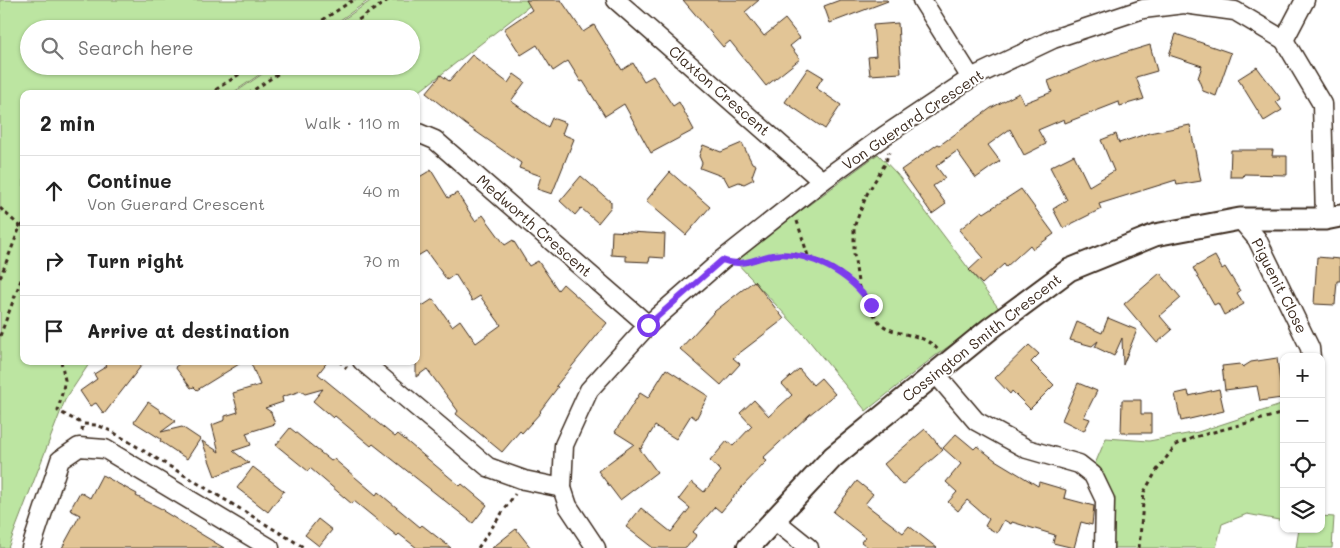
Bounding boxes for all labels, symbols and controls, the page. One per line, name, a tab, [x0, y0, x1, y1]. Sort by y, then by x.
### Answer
search box	[20, 20, 420, 75]
icon: search	[38, 34, 66, 62]
text: Search here	[78, 35, 194, 60]
street label: Claxton Crescent	[665, 41, 774, 140]
street label: Von Guerard Crescent	[838, 64, 987, 174]
text: 2 min	[40, 109, 95, 136]
text: Walk · 110 m	[304, 112, 400, 133]
text: Continue	[87, 168, 172, 193]
street label: Medworth Crescent	[473, 170, 597, 281]
icon: ahead	[40, 177, 68, 205]
text: 40 m	[363, 180, 400, 201]
text: Von Guerard Crescent	[87, 193, 265, 214]
street label: Piguenit Close	[1247, 235, 1312, 337]
icon: right	[40, 247, 68, 275]
text: Turn right	[87, 248, 184, 273]
text: 70 m	[363, 250, 400, 271]
street label: Cossington Smith Crescent	[898, 269, 1065, 406]
route end	[860, 294, 883, 317]
route start	[637, 314, 660, 337]
icon: arrive	[40, 317, 68, 345]
text: Arrive at destination	[87, 318, 290, 343]
map controls	[1280, 353, 1325, 533]
button: +	[1280, 353, 1325, 398]
button: −	[1280, 398, 1325, 443]
button: locate	[1280, 443, 1325, 488]
button: layers	[1280, 488, 1325, 533]

